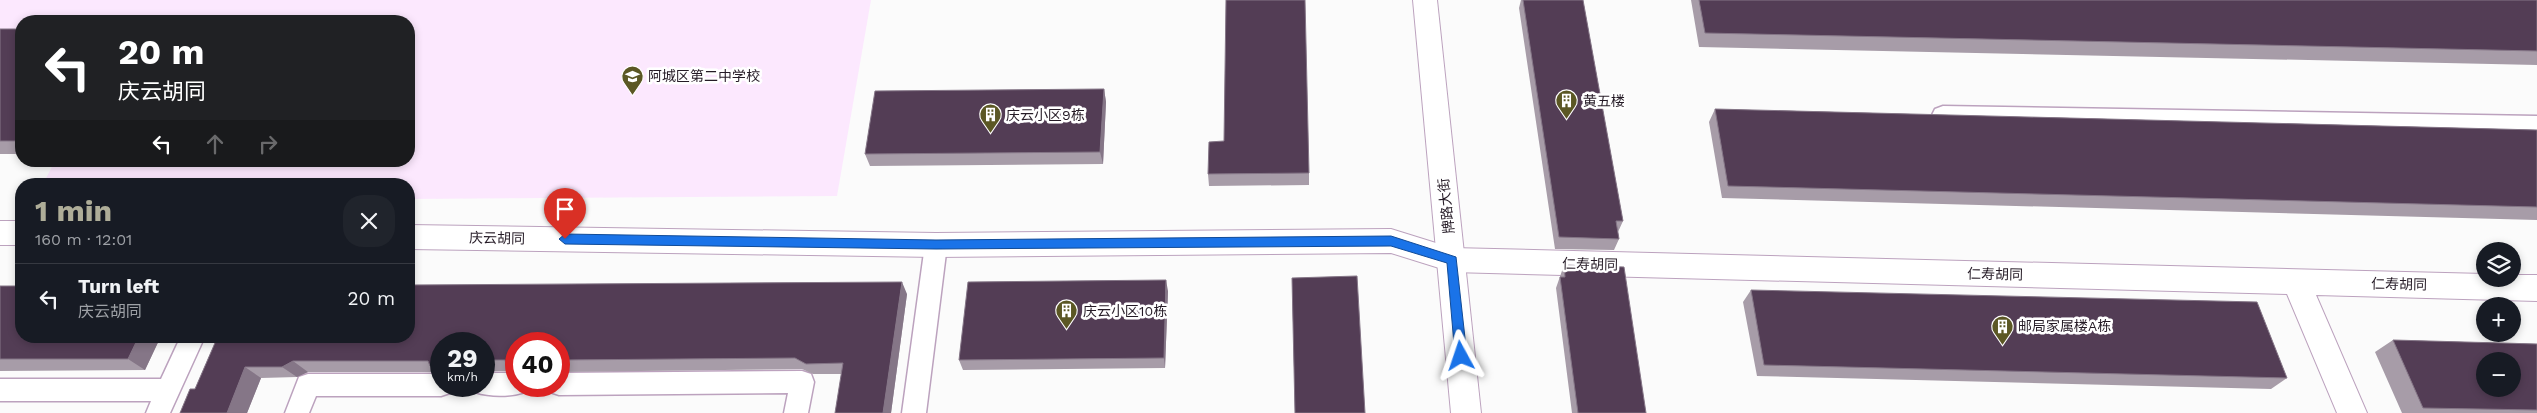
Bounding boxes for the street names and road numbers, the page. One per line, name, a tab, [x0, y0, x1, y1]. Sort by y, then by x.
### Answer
street label: 牌路大街	[1435, 177, 1457, 235]
street label: 庆云胡同	[469, 230, 525, 246]
street label: 仁寿胡同	[1562, 256, 1618, 272]
street label: 仁寿胡同	[1967, 266, 2023, 282]
street label: 仁寿胡同	[2371, 276, 2427, 292]

